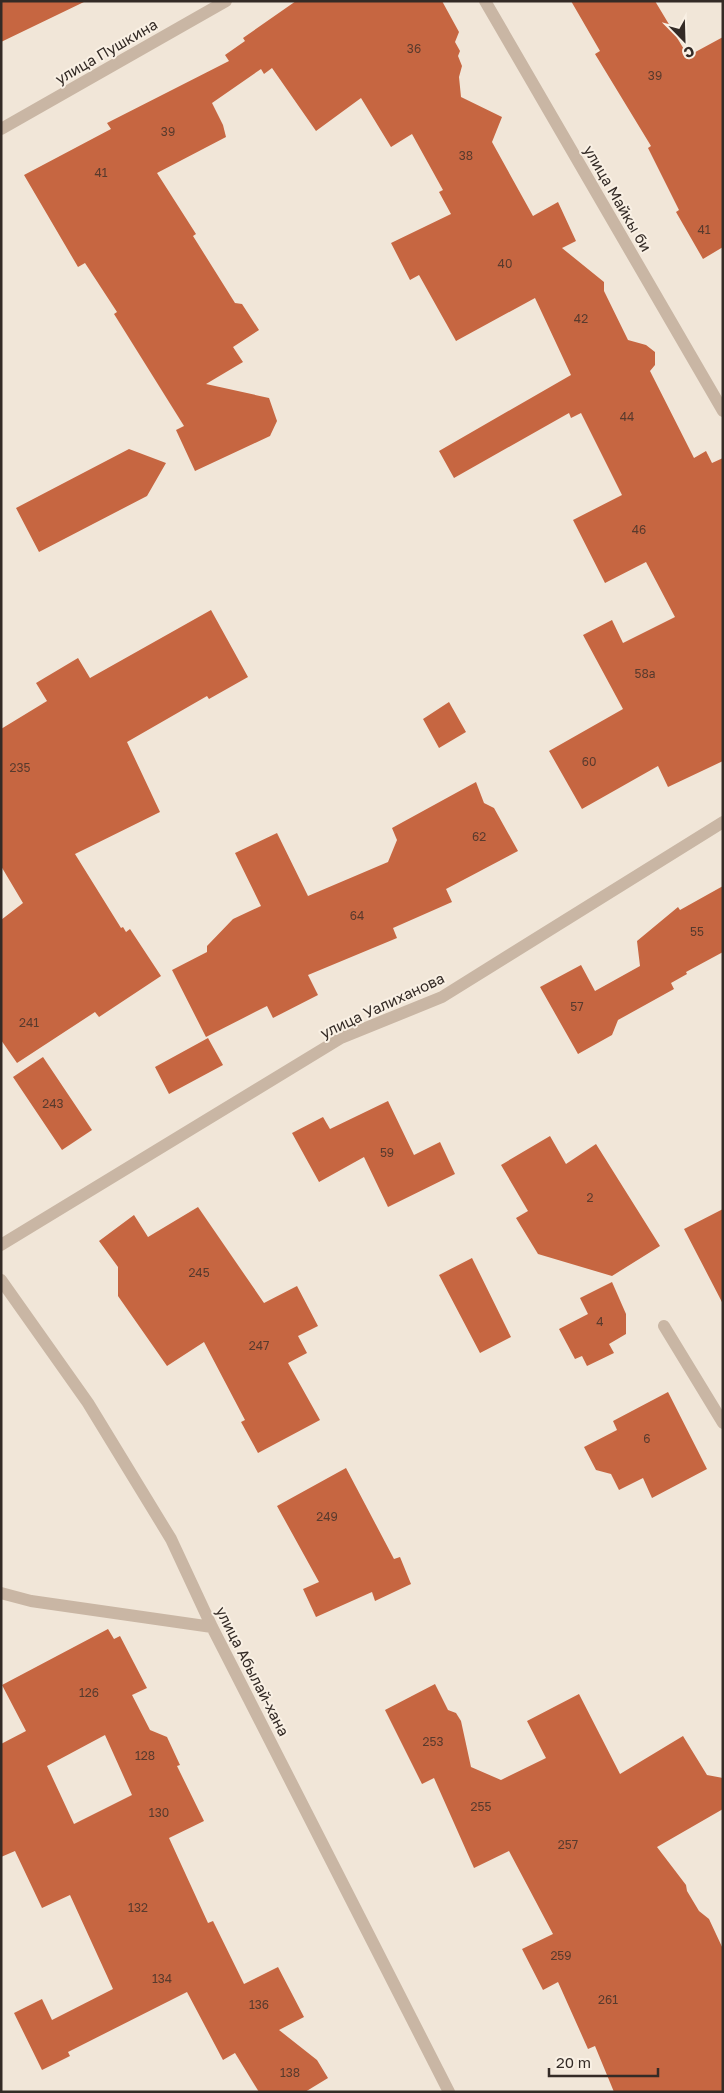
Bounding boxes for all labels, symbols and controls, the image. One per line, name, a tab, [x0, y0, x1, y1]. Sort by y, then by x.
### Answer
street label: улица Пушкина	[52, 14, 160, 88]
north arrow	[659, 15, 709, 65]
house number: 36	[407, 41, 421, 56]
text: С	[681, 43, 697, 62]
house number: 39	[648, 68, 662, 83]
house number: 39	[161, 124, 175, 139]
street label: улица Майкы би	[580, 142, 656, 254]
house number: 38	[459, 148, 473, 163]
house number: 41	[94, 165, 108, 180]
house number: 41	[697, 222, 711, 237]
house number: 40	[498, 256, 512, 271]
house number: 42	[574, 311, 588, 326]
house number: 44	[620, 409, 634, 424]
house number: 46	[632, 522, 646, 537]
house number: 58а	[634, 666, 656, 681]
house number: 60	[582, 754, 596, 769]
house number: 235	[10, 760, 31, 775]
house number: 62	[472, 829, 486, 844]
house number: 64	[350, 908, 364, 923]
house number: 55	[690, 924, 704, 939]
street label: улица Уалиханова	[317, 968, 447, 1042]
house number: 57	[570, 999, 584, 1014]
house number: 241	[19, 1015, 39, 1030]
house number: 243	[42, 1096, 64, 1111]
house number: 59	[380, 1145, 394, 1160]
house number: 2	[587, 1190, 594, 1205]
house number: 245	[188, 1265, 210, 1280]
house number: 4	[596, 1314, 604, 1329]
house number: 247	[249, 1338, 269, 1353]
house number: 6	[643, 1431, 651, 1446]
house number: 249	[316, 1509, 338, 1524]
street label: улица Абылай-хана	[212, 1603, 294, 1739]
house number: 126	[79, 1685, 99, 1700]
house number: 253	[423, 1734, 443, 1749]
house number: 128	[135, 1748, 155, 1763]
house number: 255	[471, 1799, 491, 1814]
house number: 130	[149, 1805, 169, 1820]
house number: 257	[558, 1837, 578, 1852]
house number: 132	[128, 1900, 148, 1915]
house number: 259	[550, 1948, 572, 1963]
house number: 134	[152, 1971, 172, 1986]
house number: 261	[598, 1992, 618, 2007]
house number: 136	[249, 1997, 269, 2012]
scale bar	[549, 2046, 658, 2078]
text: 20 m	[556, 2053, 591, 2071]
house number: 138	[280, 2065, 300, 2080]

